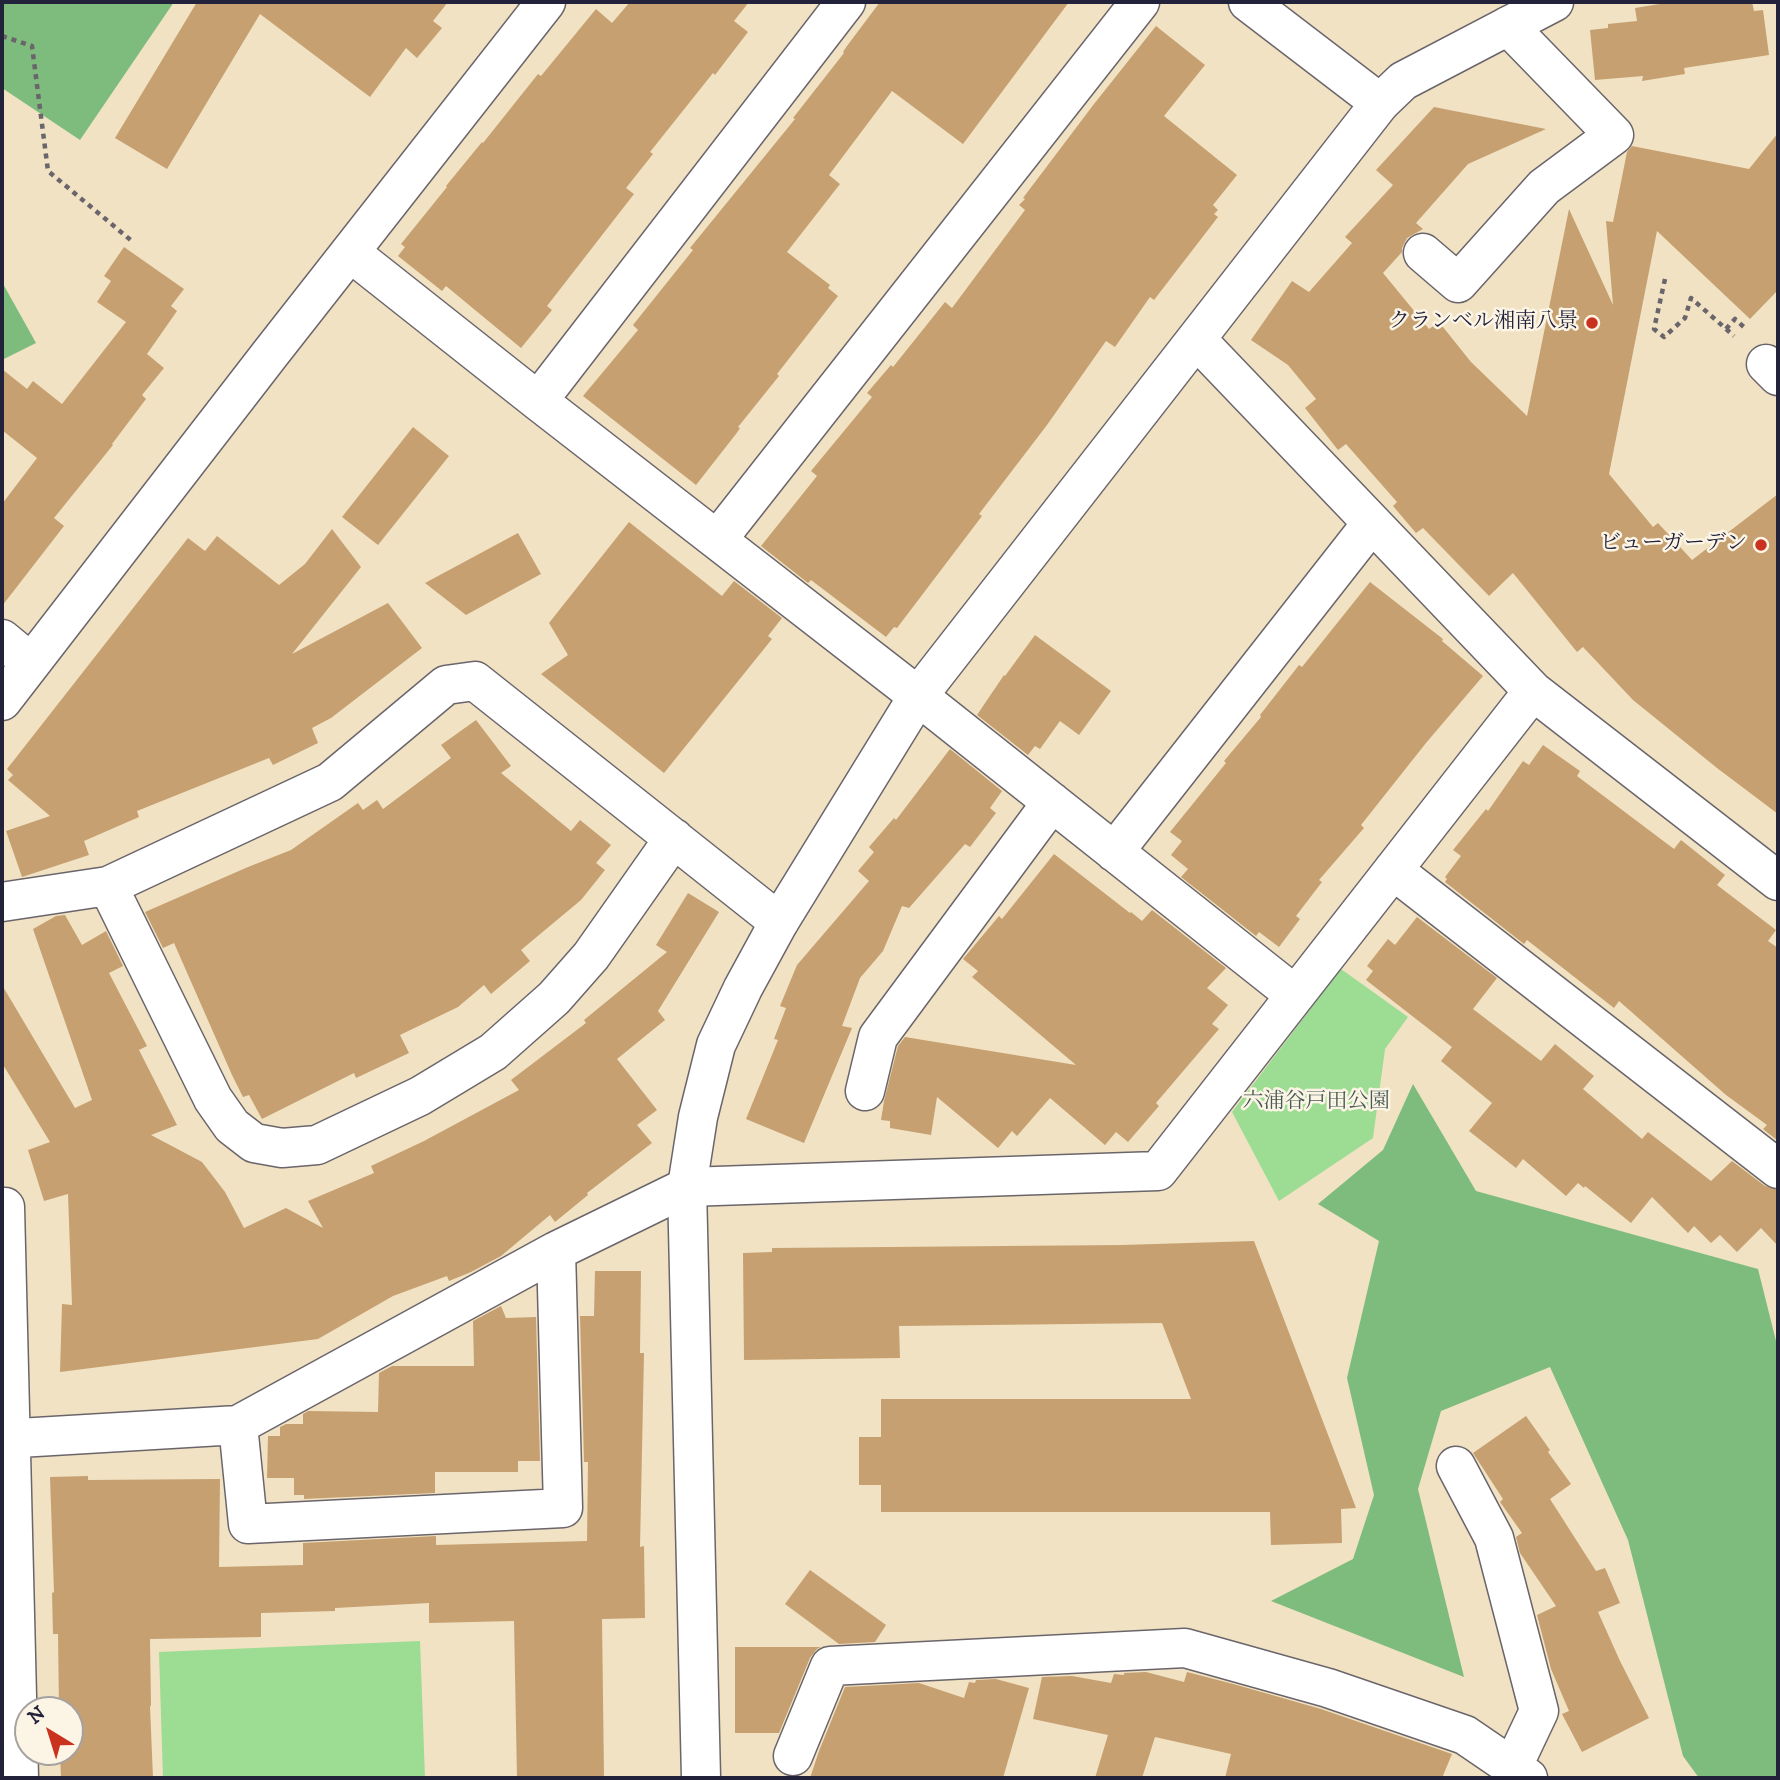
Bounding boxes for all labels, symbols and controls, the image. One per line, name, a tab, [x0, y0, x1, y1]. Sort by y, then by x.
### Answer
place label: クランベル湘南八景	[1389, 310, 1578, 336]
marker: クランベル湘南八景	[1584, 315, 1600, 331]
place label: ビューガーデン	[1600, 532, 1747, 558]
marker: ビューガーデン	[1753, 537, 1769, 553]
park label: 六浦谷戸田公園	[1243, 1090, 1389, 1116]
north arrow	[14, 1696, 84, 1766]
text: N	[24, 1702, 50, 1730]

